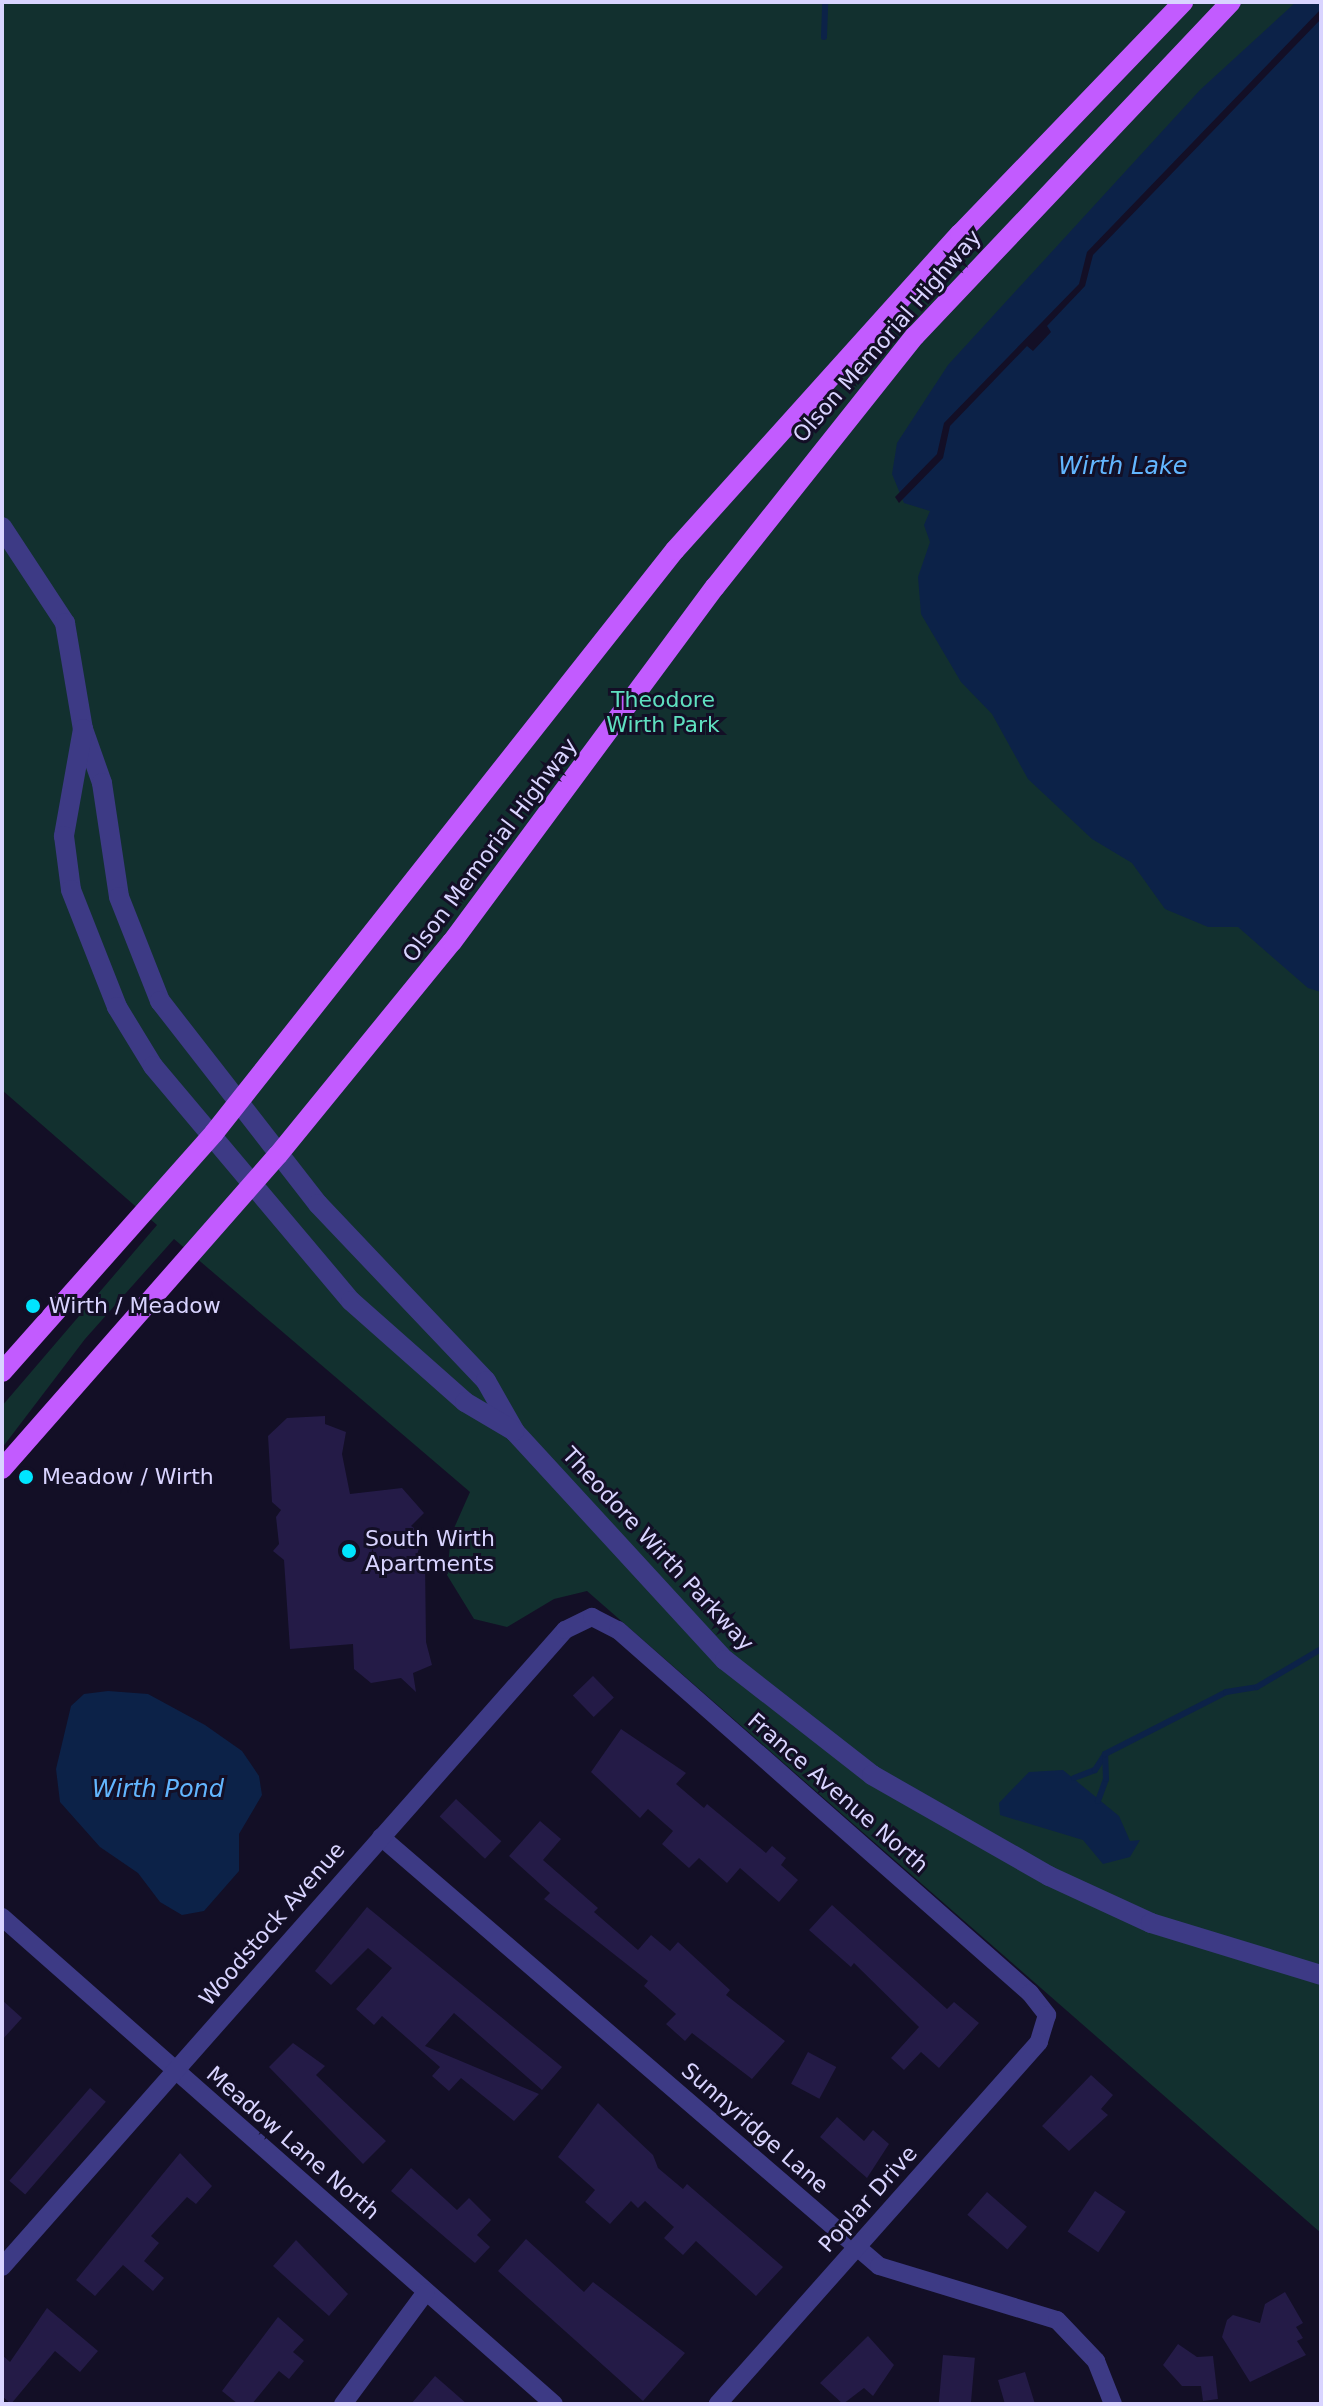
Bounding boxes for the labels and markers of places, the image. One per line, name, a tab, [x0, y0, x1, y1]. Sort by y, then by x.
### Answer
place label: Wirth / Meadow	[49, 1293, 221, 1319]
marker: Wirth / Meadow	[24, 1297, 42, 1315]
place label: Meadow / Wirth	[42, 1464, 214, 1490]
marker: Meadow / Wirth	[17, 1468, 35, 1486]
place label: South Wirth Apartments	[365, 1525, 495, 1576]
marker: South Wirth Apartments	[340, 1542, 358, 1560]

